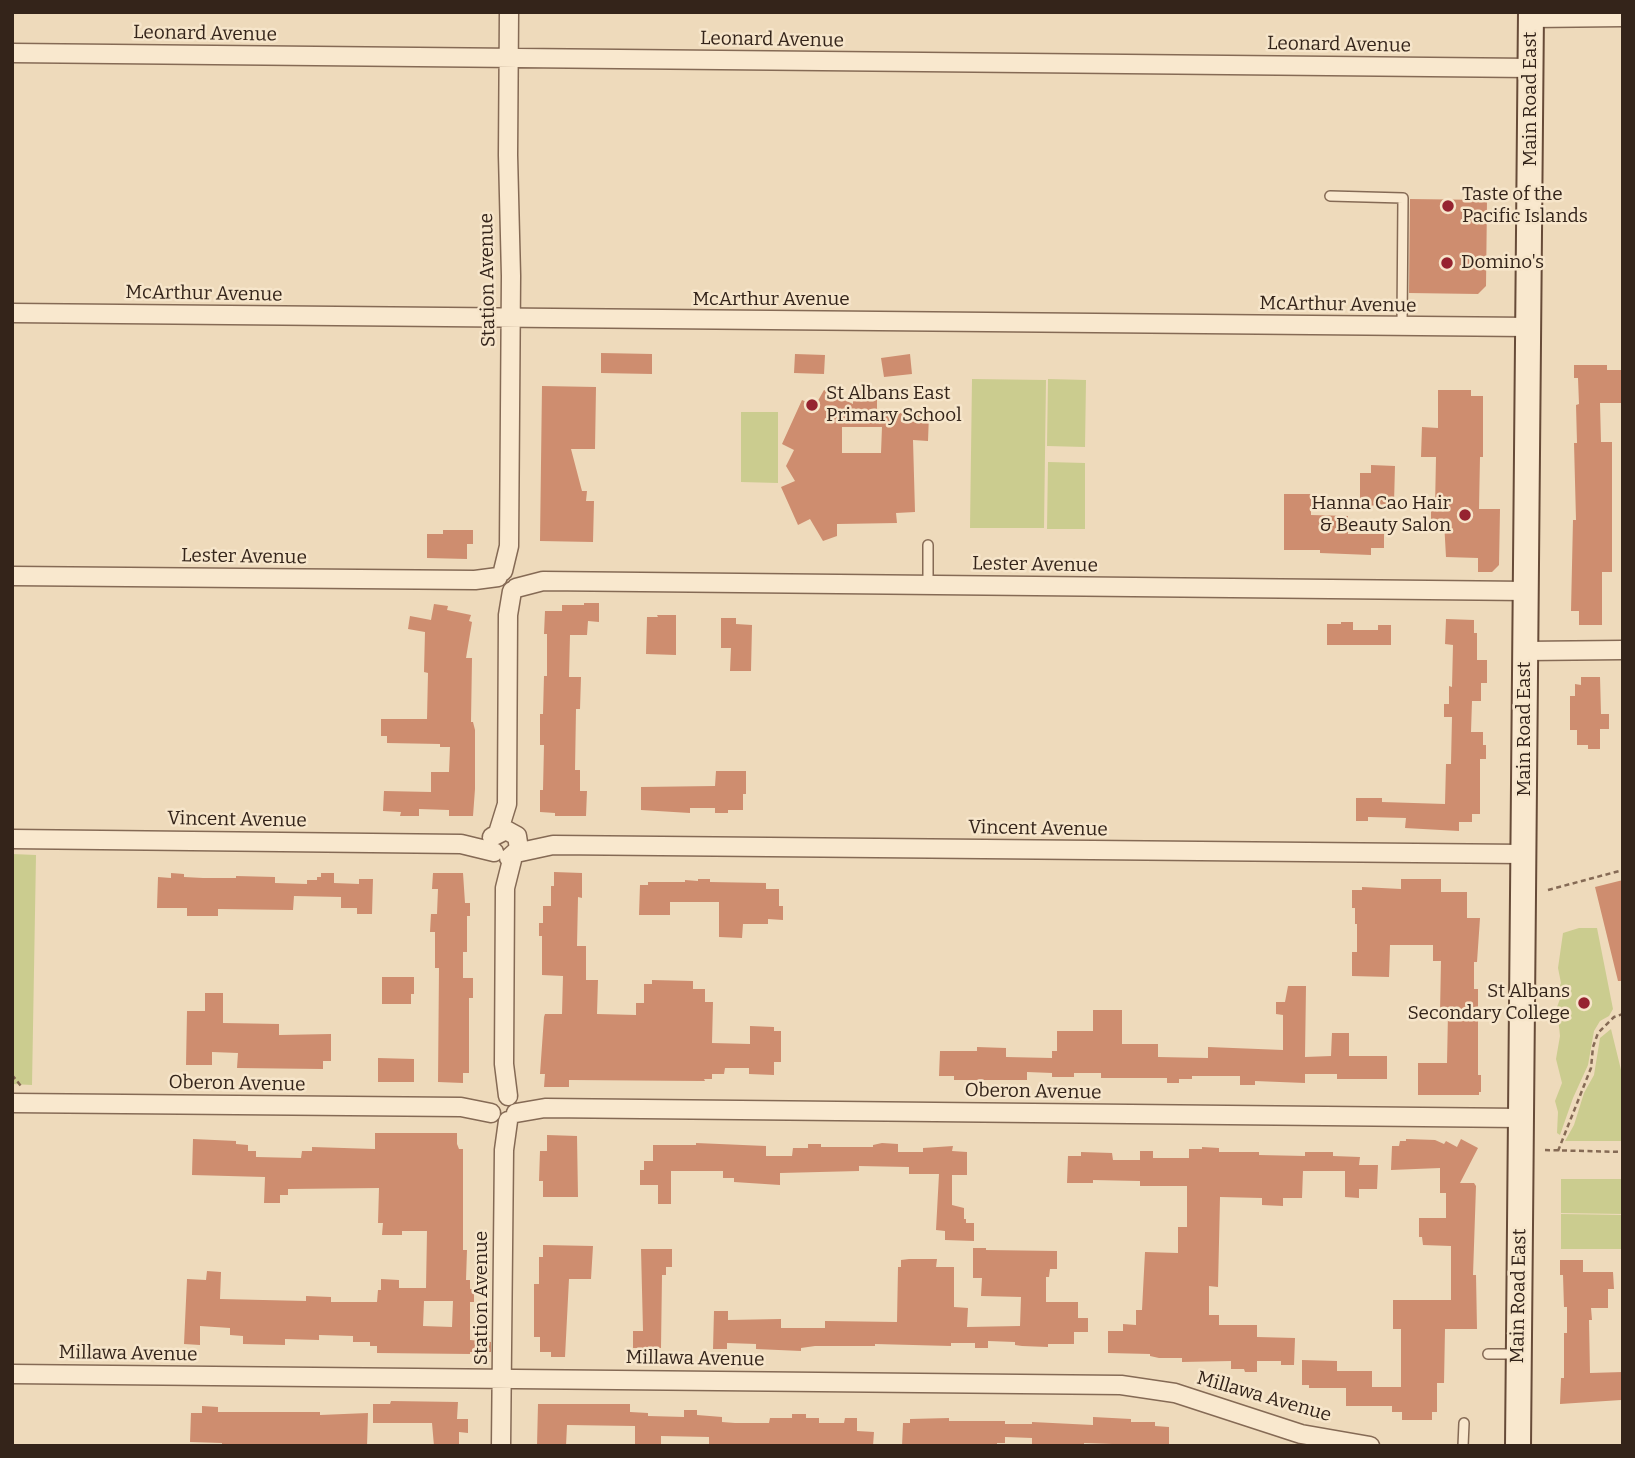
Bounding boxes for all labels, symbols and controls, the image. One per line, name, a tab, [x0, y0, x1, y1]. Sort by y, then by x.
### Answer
street label: Leonard Avenue	[133, 21, 277, 47]
street label: Leonard Avenue	[700, 27, 844, 53]
street label: Leonard Avenue	[1267, 32, 1411, 58]
street label: Main Road East	[1520, 32, 1542, 166]
place label: Taste of the Pacific Islands	[1462, 184, 1588, 228]
marker: Taste of the Pacific Islands	[1440, 198, 1456, 214]
street label: Station Avenue	[475, 213, 501, 347]
place label: Domino's	[1461, 252, 1544, 274]
marker: Domino's	[1439, 255, 1455, 271]
street label: McArthur Avenue	[125, 281, 283, 307]
street label: McArthur Avenue	[692, 289, 850, 311]
street label: McArthur Avenue	[1259, 292, 1417, 318]
place label: St Albans East Primary School	[826, 383, 962, 427]
marker: St Albans East Primary School	[804, 397, 820, 413]
place label: Hanna Cao Hair & Beauty Salon	[1311, 493, 1451, 537]
marker: Hanna Cao Hair & Beauty Salon	[1457, 507, 1473, 523]
street label: Lester Avenue	[181, 545, 307, 569]
street label: Lester Avenue	[972, 553, 1098, 577]
street label: Main Road East	[1514, 662, 1536, 796]
street label: Vincent Avenue	[167, 807, 307, 833]
street label: Vincent Avenue	[968, 816, 1108, 842]
place label: St Albans Secondary College	[1407, 981, 1570, 1025]
marker: St Albans Secondary College	[1576, 995, 1592, 1011]
street label: Oberon Avenue	[168, 1071, 306, 1097]
street label: Oberon Avenue	[964, 1079, 1102, 1105]
street label: Main Road East	[1506, 1228, 1532, 1364]
street label: Station Avenue	[471, 1231, 493, 1365]
street label: Millawa Avenue	[58, 1341, 198, 1367]
street label: Millawa Avenue	[625, 1346, 765, 1372]
street label: Millawa Avenue	[1194, 1367, 1334, 1427]

